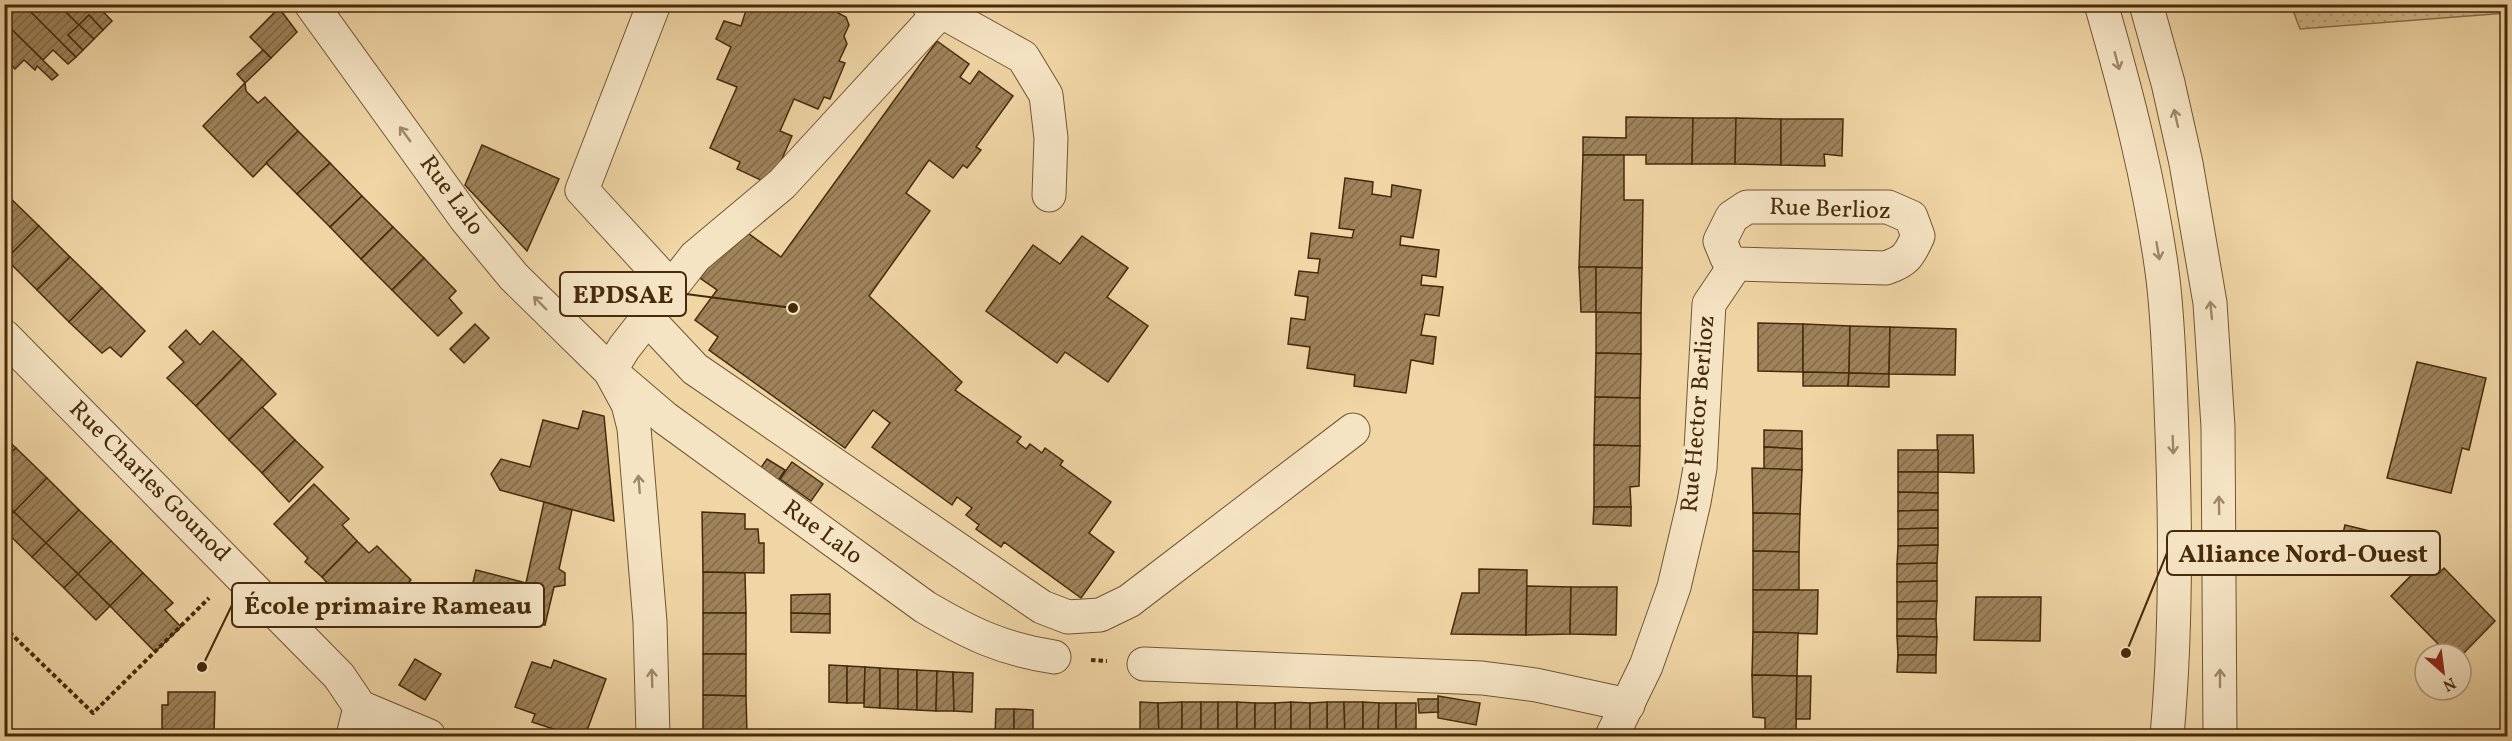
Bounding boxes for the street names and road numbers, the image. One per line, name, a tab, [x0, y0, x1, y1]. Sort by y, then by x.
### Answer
street label: Rue Lalo	[410, 149, 492, 243]
street label: Rue Berlioz	[1769, 191, 1891, 229]
street label: Rue Hector Berlioz	[1673, 314, 1725, 514]
street label: Rue Charles Gounod	[61, 394, 237, 570]
street label: Rue Lalo	[775, 492, 869, 574]

